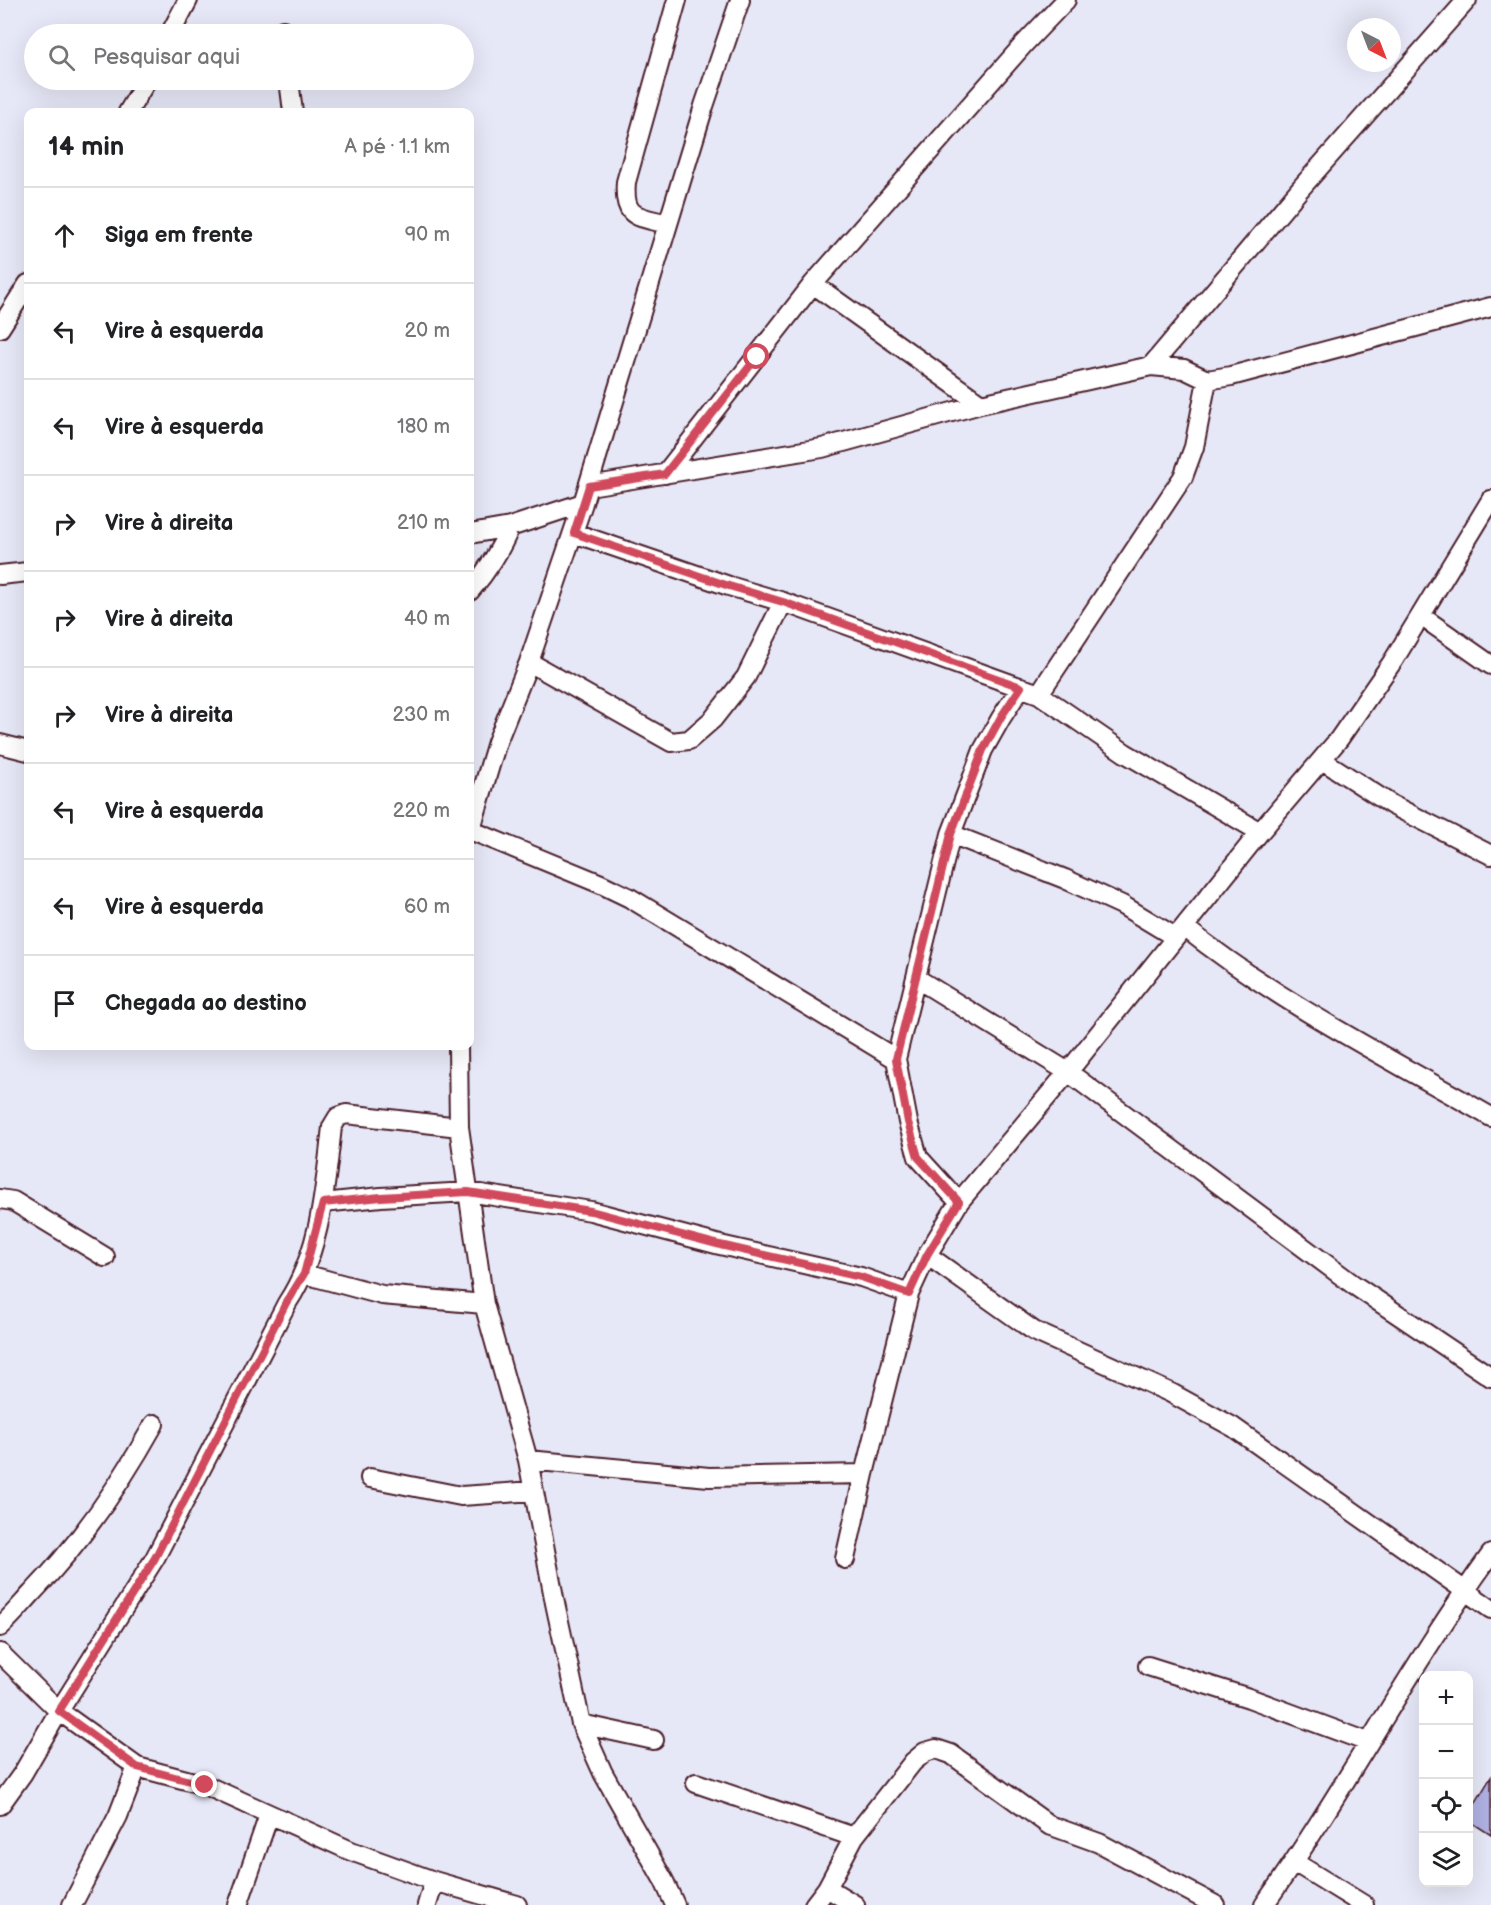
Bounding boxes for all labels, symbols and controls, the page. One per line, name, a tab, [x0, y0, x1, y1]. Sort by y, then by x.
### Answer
north arrow	[1347, 18, 1401, 72]
search box	[24, 24, 474, 90]
icon: search	[45, 41, 78, 74]
text: Pesquisar aqui	[93, 44, 240, 71]
text: 14 min	[48, 132, 124, 163]
text: A pé · 1.1 km	[345, 135, 450, 159]
icon: ahead	[48, 219, 81, 252]
text: Siga em frente	[105, 222, 253, 249]
text: 90 m	[405, 223, 450, 247]
icon: left	[48, 315, 81, 348]
text: Vire à esquerda	[105, 318, 264, 345]
text: 20 m	[405, 319, 450, 343]
route start	[743, 343, 769, 369]
icon: left	[48, 411, 81, 444]
text: Vire à esquerda	[105, 414, 264, 441]
text: 180 m	[397, 415, 450, 439]
icon: right	[48, 507, 81, 540]
text: Vire à direita	[105, 510, 233, 537]
text: 210 m	[397, 511, 450, 535]
icon: right	[48, 603, 81, 636]
text: Vire à direita	[105, 606, 233, 633]
text: 40 m	[404, 607, 450, 631]
icon: right	[48, 699, 81, 732]
text: Vire à direita	[105, 702, 233, 729]
text: 230 m	[393, 703, 450, 727]
icon: left	[48, 795, 81, 828]
text: Vire à esquerda	[105, 798, 264, 825]
text: 220 m	[393, 799, 450, 823]
icon: left	[48, 891, 81, 924]
text: Vire à esquerda	[105, 894, 264, 921]
text: 60 m	[404, 895, 450, 919]
icon: arrive	[48, 987, 81, 1020]
text: Chegada ao destino	[105, 990, 307, 1017]
map controls	[1419, 1671, 1473, 1887]
button: +	[1419, 1671, 1473, 1725]
button: −	[1419, 1725, 1473, 1779]
route end	[191, 1771, 217, 1797]
button: locate	[1419, 1779, 1473, 1833]
button: layers	[1419, 1833, 1473, 1887]

